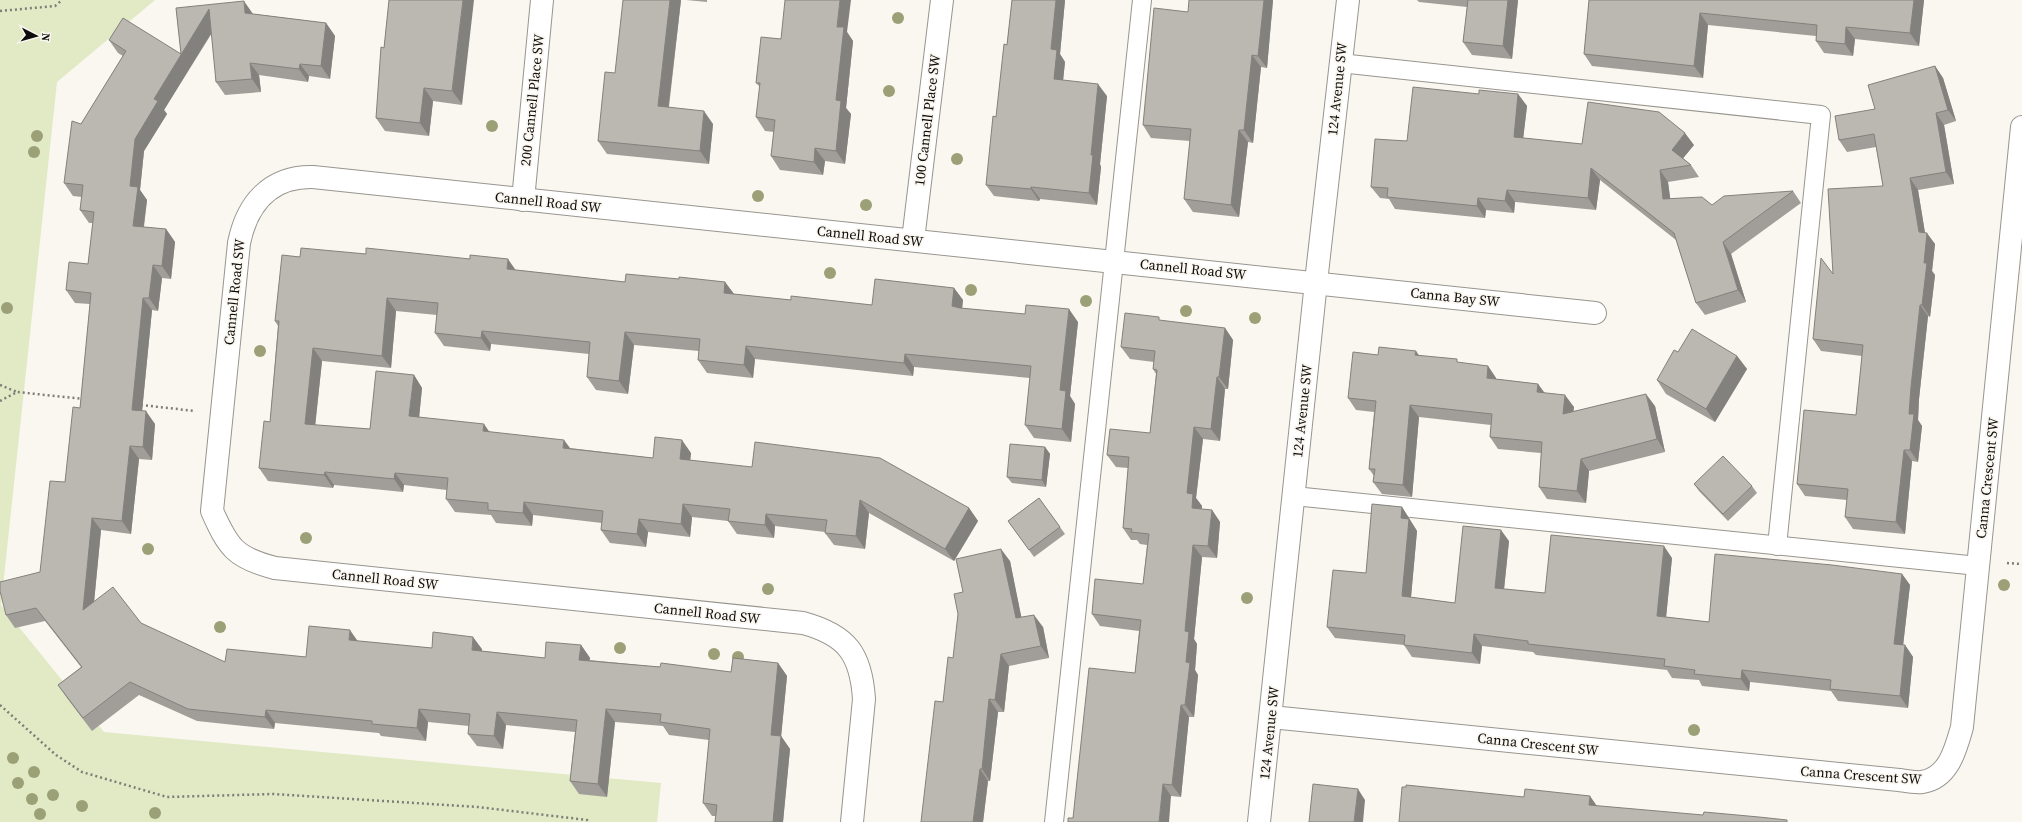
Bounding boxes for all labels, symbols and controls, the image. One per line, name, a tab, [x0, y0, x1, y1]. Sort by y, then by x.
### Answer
north arrow	[16, 16, 56, 56]
text: N	[38, 32, 53, 42]
street label: 200 Cannell Place SW	[515, 33, 549, 167]
street label: 124 Avenue SW	[1322, 41, 1352, 137]
street label: 100 Cannell Place SW	[909, 52, 945, 187]
street label: Cannell Road SW	[494, 186, 603, 218]
street label: Cannell Road SW	[816, 220, 925, 252]
street label: Cannell Road SW	[218, 237, 250, 346]
street label: Cannell Road SW	[1139, 253, 1248, 285]
street label: Canna Bay SW	[1409, 282, 1501, 312]
street label: 124 Avenue SW	[1287, 363, 1317, 459]
street label: Canna Crescent SW	[1971, 416, 2003, 539]
street label: Cannell Road SW	[331, 563, 440, 595]
street label: Cannell Road SW	[653, 597, 762, 629]
street label: 124 Avenue SW	[1254, 685, 1284, 781]
street label: Canna Crescent SW	[1477, 728, 1600, 760]
street label: Canna Crescent SW	[1800, 761, 1923, 789]

